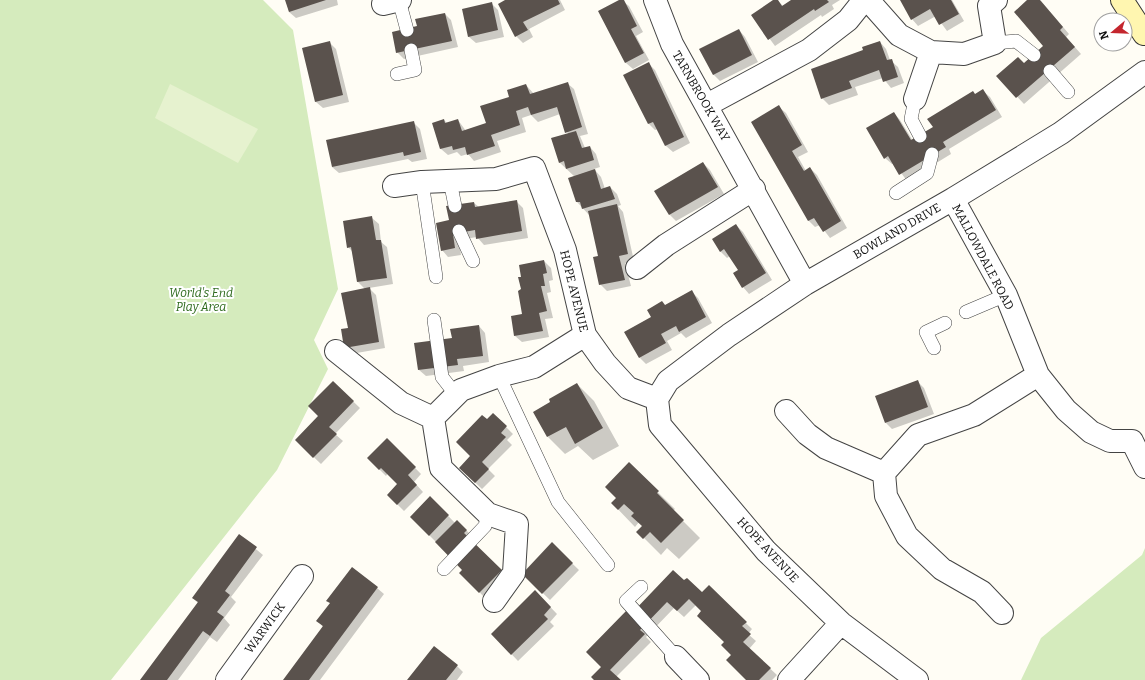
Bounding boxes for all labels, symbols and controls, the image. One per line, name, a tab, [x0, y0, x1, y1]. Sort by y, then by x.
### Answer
north arrow	[1093, 12, 1133, 52]
text: N	[1096, 28, 1112, 41]
street label: TARNBROOK WAY	[669, 48, 733, 144]
street label: BOWLAND DRIVE	[851, 200, 943, 262]
street label: MALLOWDALE ROAD	[949, 202, 1017, 312]
street label: HOPE AVENUE	[557, 249, 591, 333]
park label: World's End Play Area	[169, 286, 233, 314]
street label: HOPE AVENUE	[734, 515, 802, 585]
street label: WARWICK	[242, 600, 288, 656]

